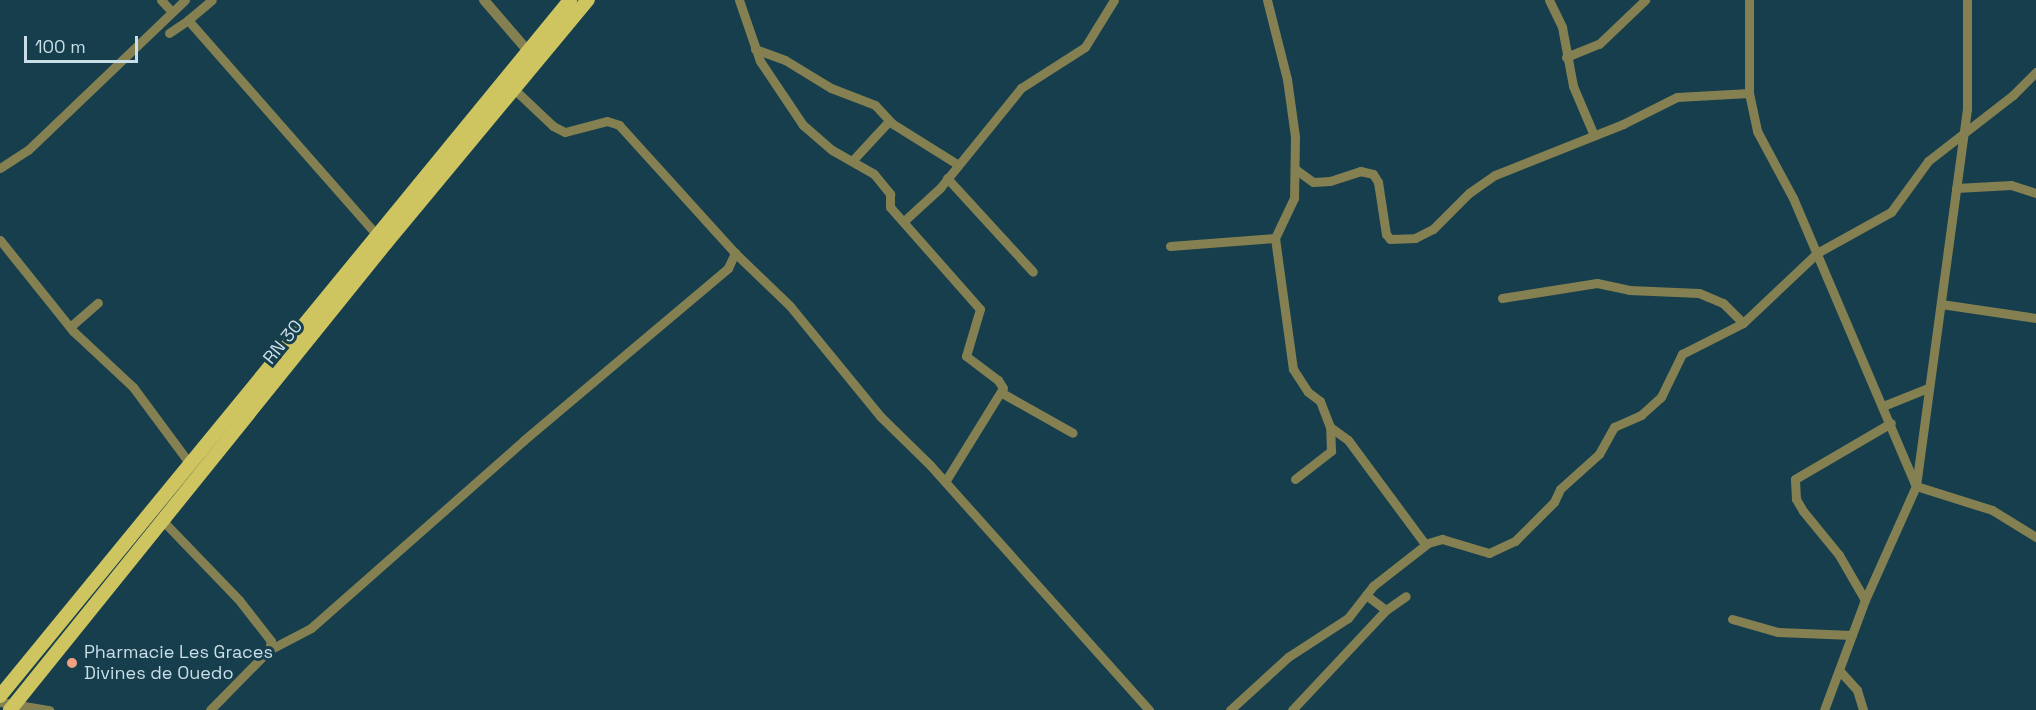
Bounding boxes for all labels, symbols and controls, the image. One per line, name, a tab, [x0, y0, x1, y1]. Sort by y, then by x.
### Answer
scale bar	[27, 24, 141, 62]
text: 100 m	[35, 35, 86, 58]
street label: RN 30	[259, 316, 307, 368]
place label: Pharmacie Les Graces Divines de Ouedo	[84, 642, 273, 684]
marker: Pharmacie Les Graces Divines de Ouedo	[65, 656, 79, 670]

